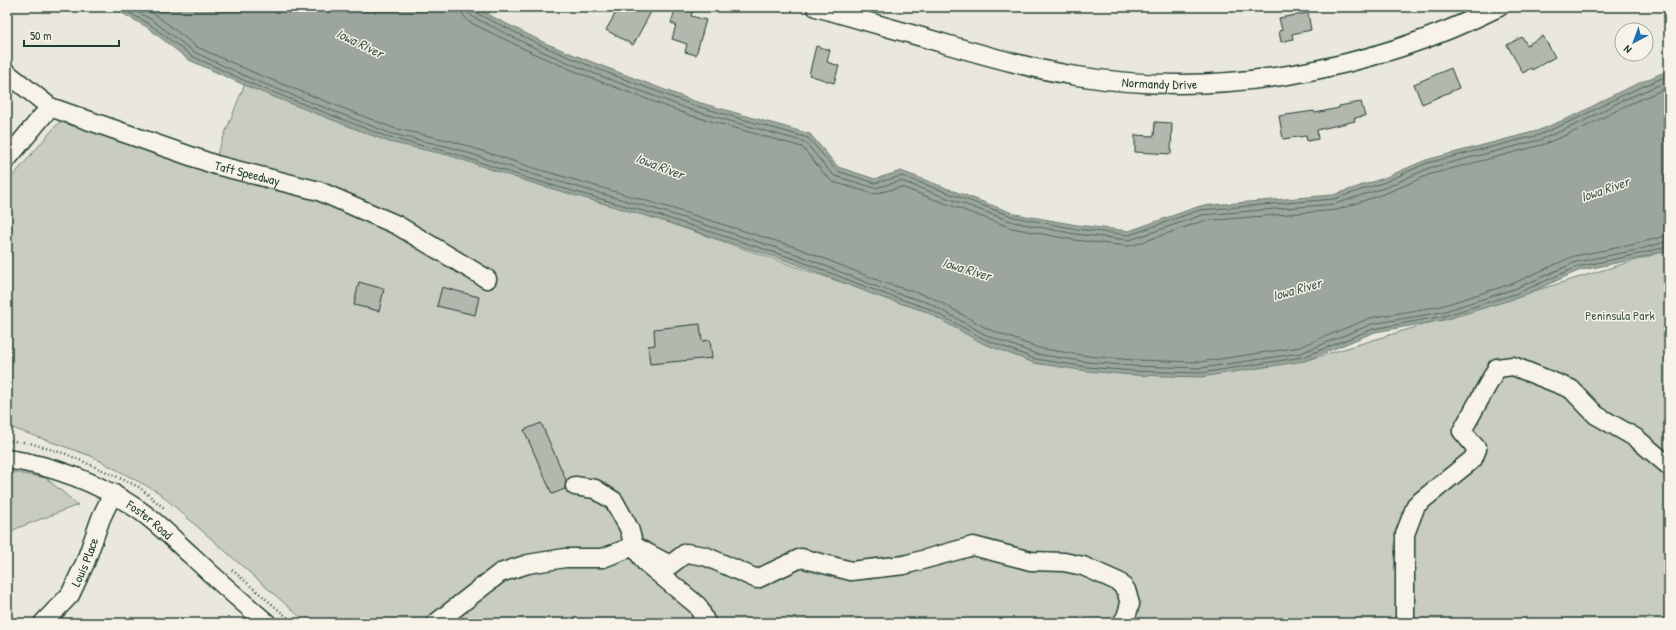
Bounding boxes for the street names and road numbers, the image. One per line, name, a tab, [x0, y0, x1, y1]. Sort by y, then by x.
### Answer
street label: Normandy Drive	[1121, 73, 1197, 93]
street label: Taft Speedway	[213, 156, 283, 190]
street label: Foster Road	[123, 495, 177, 543]
street label: Louis Place	[66, 535, 102, 589]

